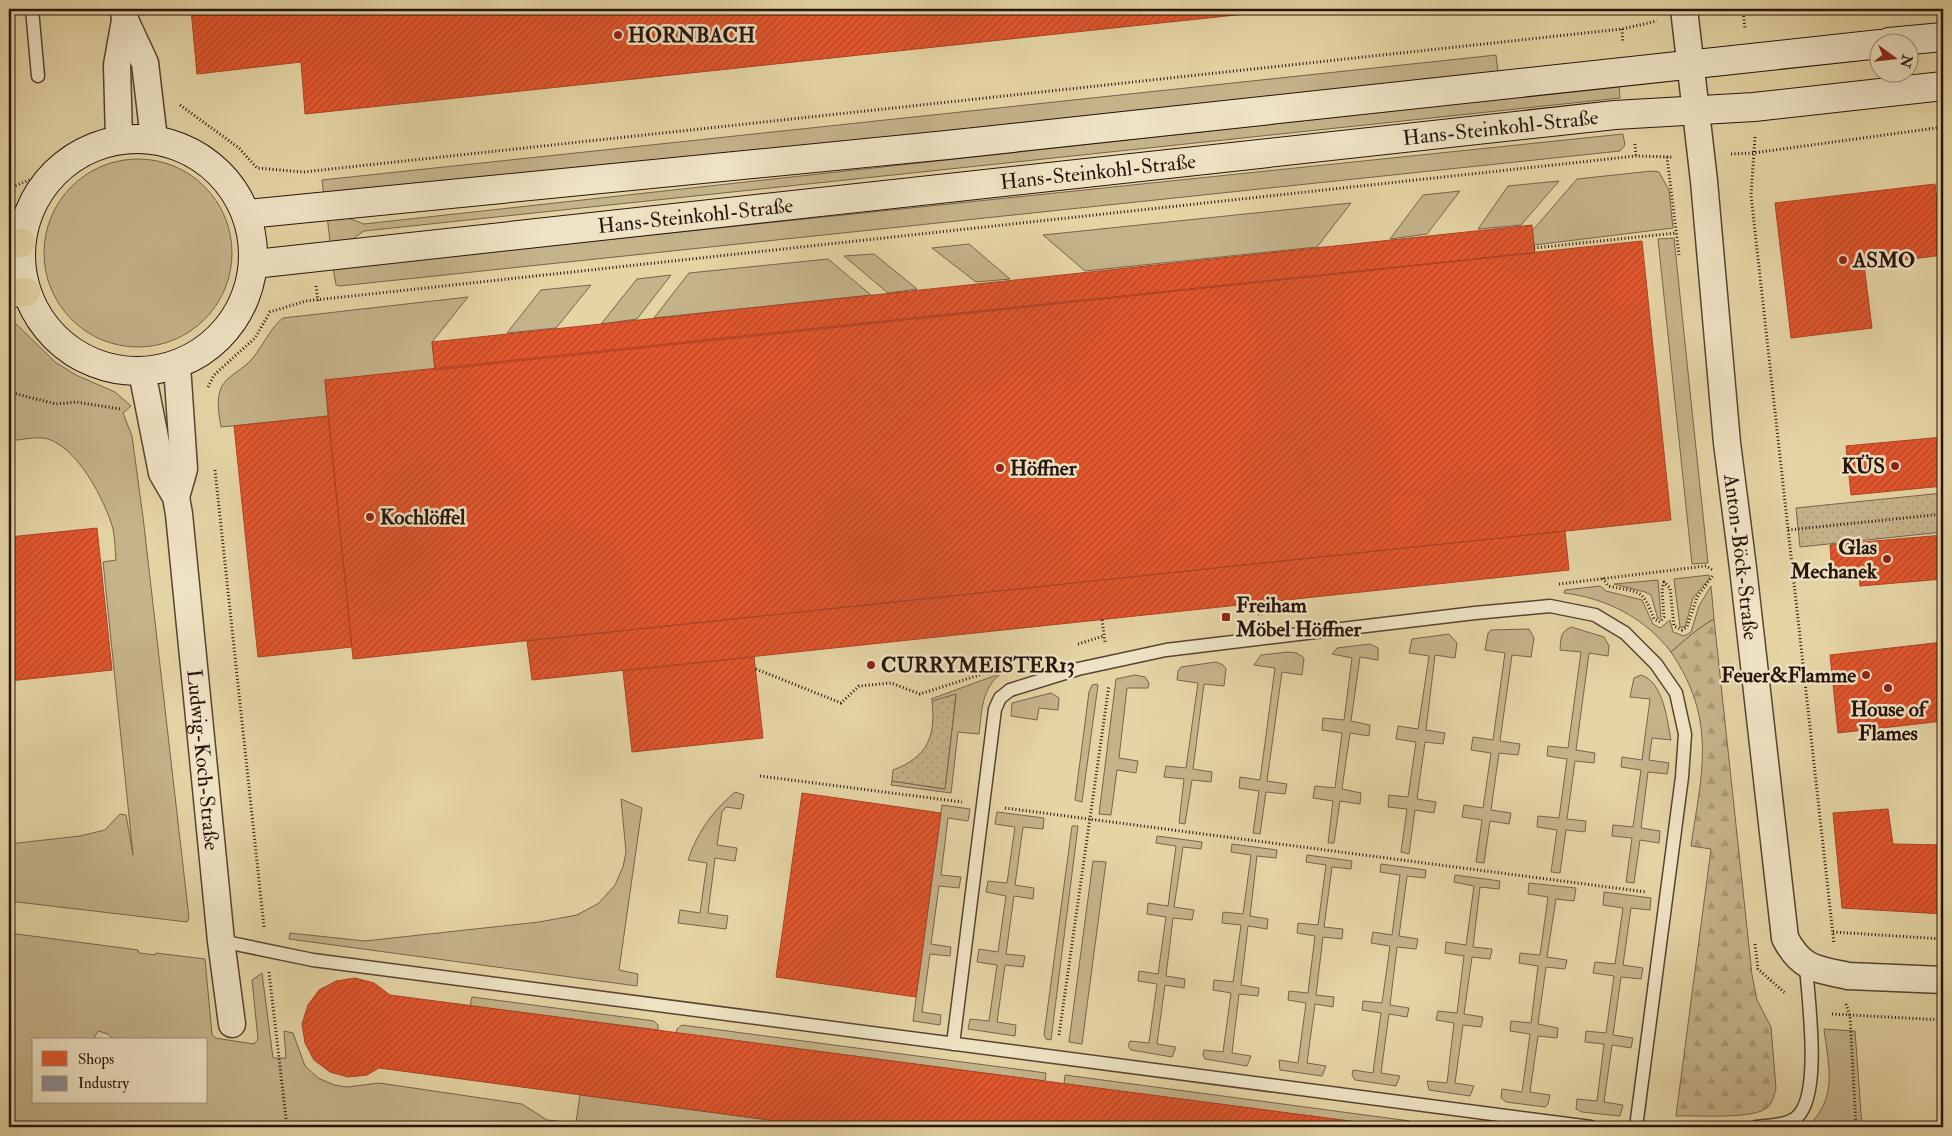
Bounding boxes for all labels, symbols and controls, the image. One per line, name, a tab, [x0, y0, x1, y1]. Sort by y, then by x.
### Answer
place label: HORNBACH	[628, 22, 755, 49]
marker: HORNBACH	[612, 29, 624, 41]
north arrow	[1870, 32, 1920, 82]
text: N	[1896, 52, 1916, 70]
street label: Hans-Steinkohl-Straße	[1401, 104, 1600, 152]
street label: Hans-Steinkohl-Straße	[999, 148, 1197, 196]
street label: Hans-Steinkohl-Straße	[596, 192, 795, 240]
place label: ASMO	[1852, 247, 1915, 274]
marker: ASMO	[1837, 254, 1849, 266]
place label: KÜS	[1841, 453, 1885, 480]
place label: Höffner	[1010, 455, 1078, 482]
marker: KÜS	[1889, 460, 1901, 472]
marker: Höffner	[994, 462, 1006, 474]
street label: Anton-Böck-Straße	[1717, 471, 1764, 642]
place label: Kochlöffel	[380, 504, 466, 531]
marker: Kochlöffel	[364, 511, 376, 523]
place label: Glas Mechanek	[1789, 534, 1878, 585]
marker: Glas Mechanek	[1881, 553, 1893, 565]
place label: Freiham Möbel Höffner	[1235, 592, 1363, 643]
marker: Freiham Möbel Höffner	[1220, 611, 1232, 623]
place label: CURRYMEISTER13	[881, 652, 1075, 679]
marker: CURRYMEISTER13	[865, 659, 877, 671]
place label: Feuer&Flamme	[1721, 662, 1856, 689]
street label: Ludwig-Koch-Straße	[180, 668, 225, 852]
marker: Feuer&Flamme	[1860, 669, 1872, 681]
marker: House of Flames	[1882, 682, 1894, 694]
place label: House of Flames	[1850, 696, 1929, 747]
legend	[32, 1038, 208, 1104]
text: Shops	[78, 1050, 114, 1070]
text: Industry	[78, 1074, 129, 1093]

